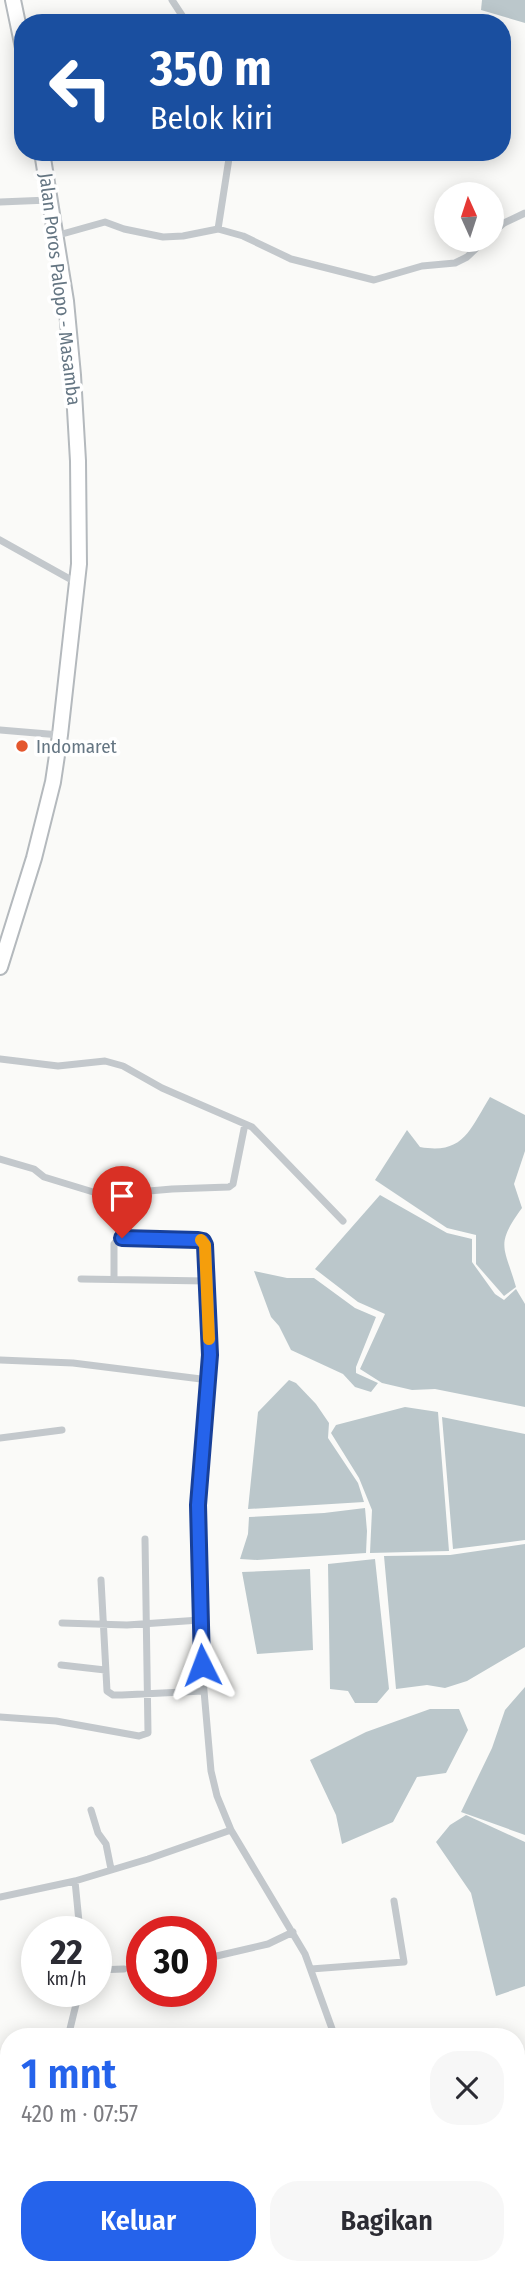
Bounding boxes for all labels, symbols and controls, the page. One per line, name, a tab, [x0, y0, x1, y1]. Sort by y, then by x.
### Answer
text: 350 m	[150, 39, 272, 98]
icon: left	[35, 42, 126, 133]
text: Belok kiri	[150, 99, 273, 137]
street label: Jalan Poros Palopo - Masamba	[34, 172, 86, 406]
north arrow	[434, 182, 504, 252]
map controls	[434, 182, 504, 252]
place label: Indomaret	[36, 735, 118, 758]
marker: Indomaret	[14, 738, 30, 754]
pin	[92, 1166, 152, 1238]
icon: arrive	[103, 1177, 141, 1215]
position arrow	[165, 1628, 239, 1702]
speed limit sign: 30	[126, 1916, 217, 2007]
text: 22	[50, 1931, 83, 1973]
text: km/h	[46, 1968, 87, 1990]
text: 1 mnt	[21, 2049, 116, 2099]
button: close	[430, 2051, 504, 2125]
text: 420 m · 07:57	[21, 2100, 138, 2128]
button: Keluar	[21, 2181, 256, 2261]
button: Bagikan	[270, 2181, 504, 2261]

